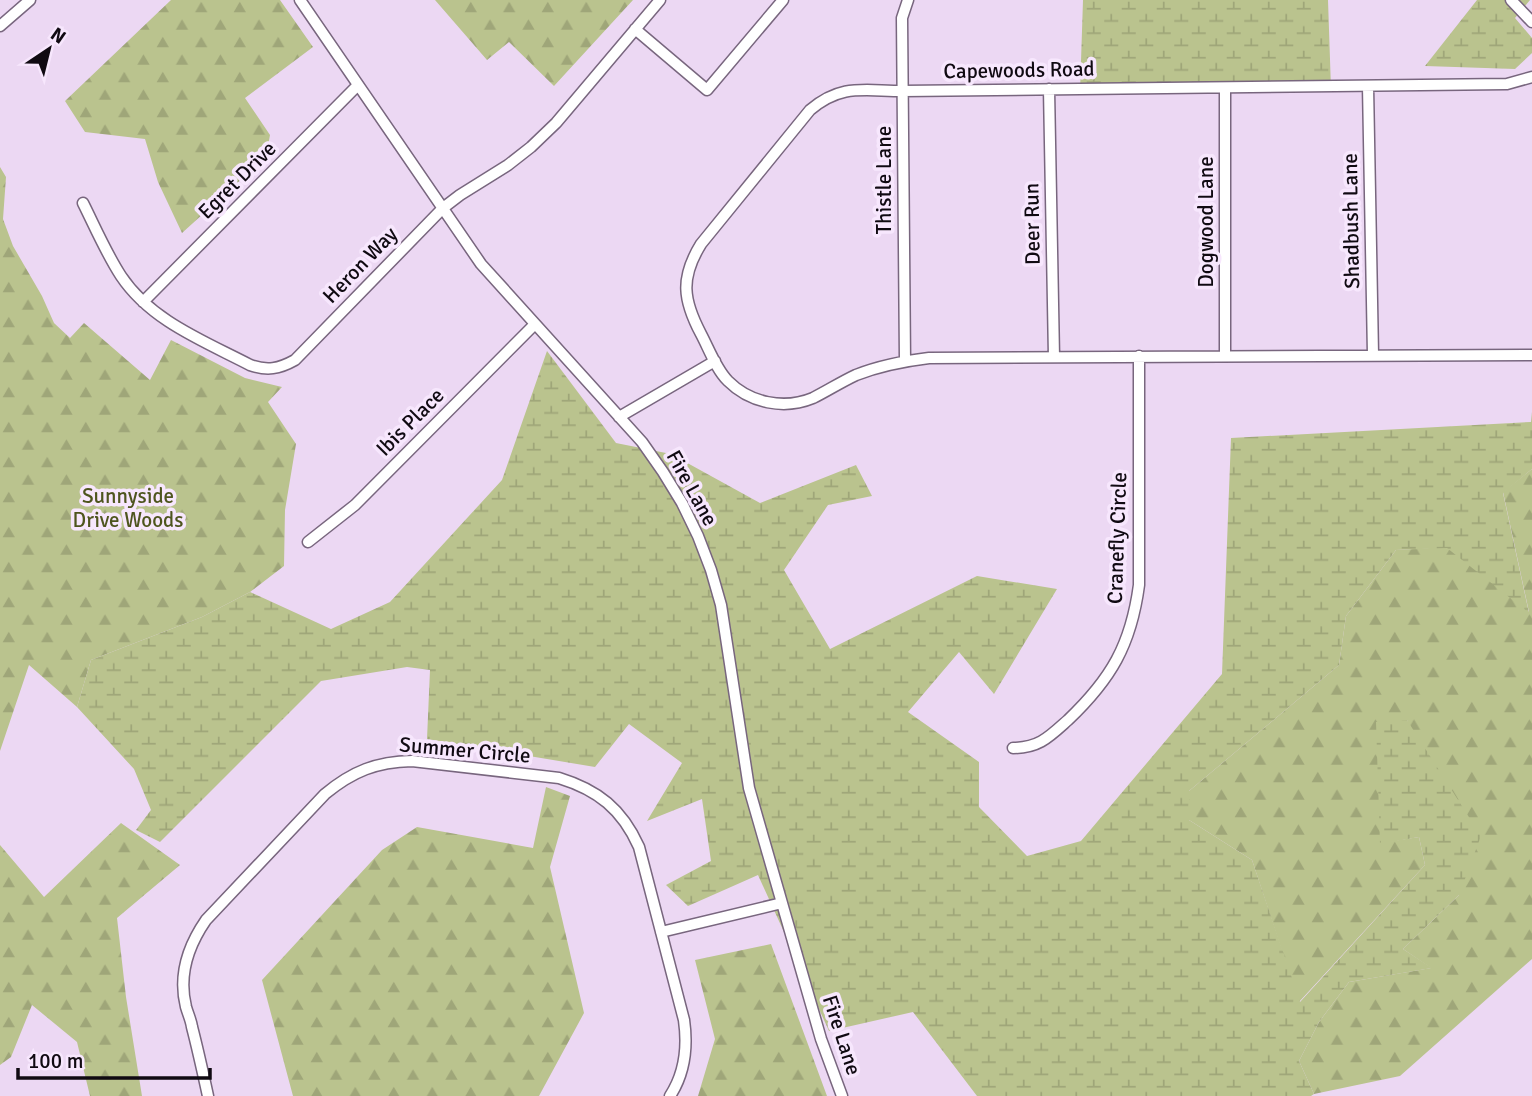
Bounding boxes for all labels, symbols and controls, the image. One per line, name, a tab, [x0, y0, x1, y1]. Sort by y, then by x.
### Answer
north arrow	[14, 14, 84, 84]
text: N	[46, 22, 70, 50]
street label: Capewoods Road	[943, 56, 1095, 84]
street label: Thistle Lane	[871, 126, 897, 234]
street label: Egret Drive	[193, 136, 281, 224]
street label: Shadbush Lane	[1337, 153, 1365, 289]
street label: Dogwood Lane	[1193, 156, 1219, 288]
street label: Deer Run	[1018, 183, 1046, 265]
street label: Heron Way	[317, 221, 403, 309]
street label: Ibis Place	[371, 383, 449, 461]
street label: Fire Lane	[661, 446, 723, 530]
street label: Cranefly Circle	[1102, 472, 1132, 604]
park label: Sunnyside Drive Woods	[73, 483, 183, 533]
street label: Summer Circle	[398, 731, 532, 769]
street label: Fire Lane	[817, 992, 867, 1078]
scale bar	[18, 1036, 210, 1080]
text: 100 m	[28, 1048, 83, 1074]

